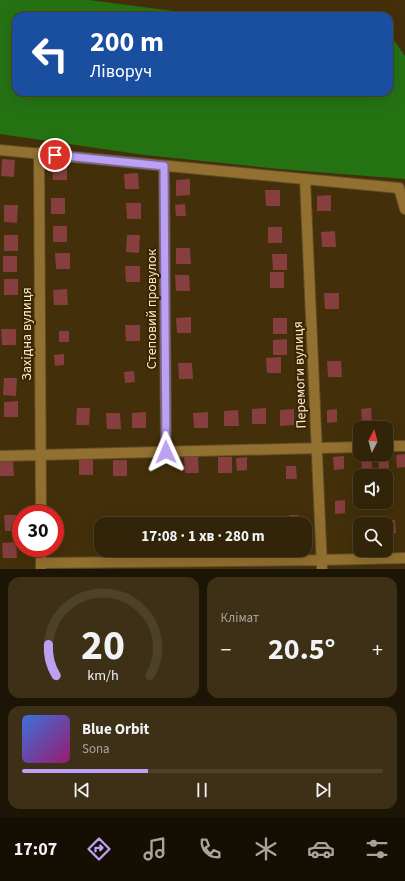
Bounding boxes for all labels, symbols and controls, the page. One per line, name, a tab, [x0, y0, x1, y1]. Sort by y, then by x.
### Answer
text: 200 m	[90, 22, 164, 62]
icon: left	[24, 28, 76, 80]
text: Ліворуч	[90, 59, 152, 84]
pin	[38, 138, 72, 172]
icon: arrive	[44, 144, 66, 166]
street label: Степовий провулок	[142, 249, 162, 369]
street label: Західна вулиця	[17, 287, 37, 381]
street label: Перемоги вулиця	[288, 321, 312, 429]
north arrow	[353, 421, 393, 461]
map controls	[353, 421, 393, 557]
position arrow	[145, 431, 187, 473]
button: sound	[353, 469, 393, 509]
speed limit sign: 30	[12, 505, 64, 557]
button: search	[353, 517, 393, 557]
text: 17:08 · 1 хв · 280 m	[141, 526, 265, 547]
text: Клімат	[221, 609, 259, 627]
text: 20	[81, 615, 125, 675]
text: 20.5°	[268, 628, 335, 671]
text: −	[221, 634, 231, 666]
text: +	[372, 634, 383, 666]
text: km/h	[87, 664, 119, 685]
text: Blue Orbit	[82, 719, 149, 740]
text: Sona	[82, 740, 110, 758]
icon: previous	[71, 779, 93, 801]
icon: pause	[191, 779, 213, 801]
icon: next	[312, 779, 334, 801]
icon: directions	[85, 835, 113, 863]
icon: music	[141, 835, 169, 863]
icon: phone	[196, 835, 224, 863]
icon: climate	[252, 835, 280, 863]
icon: car	[307, 835, 335, 863]
icon: filters	[363, 835, 391, 863]
text: 17:07	[14, 837, 57, 862]

